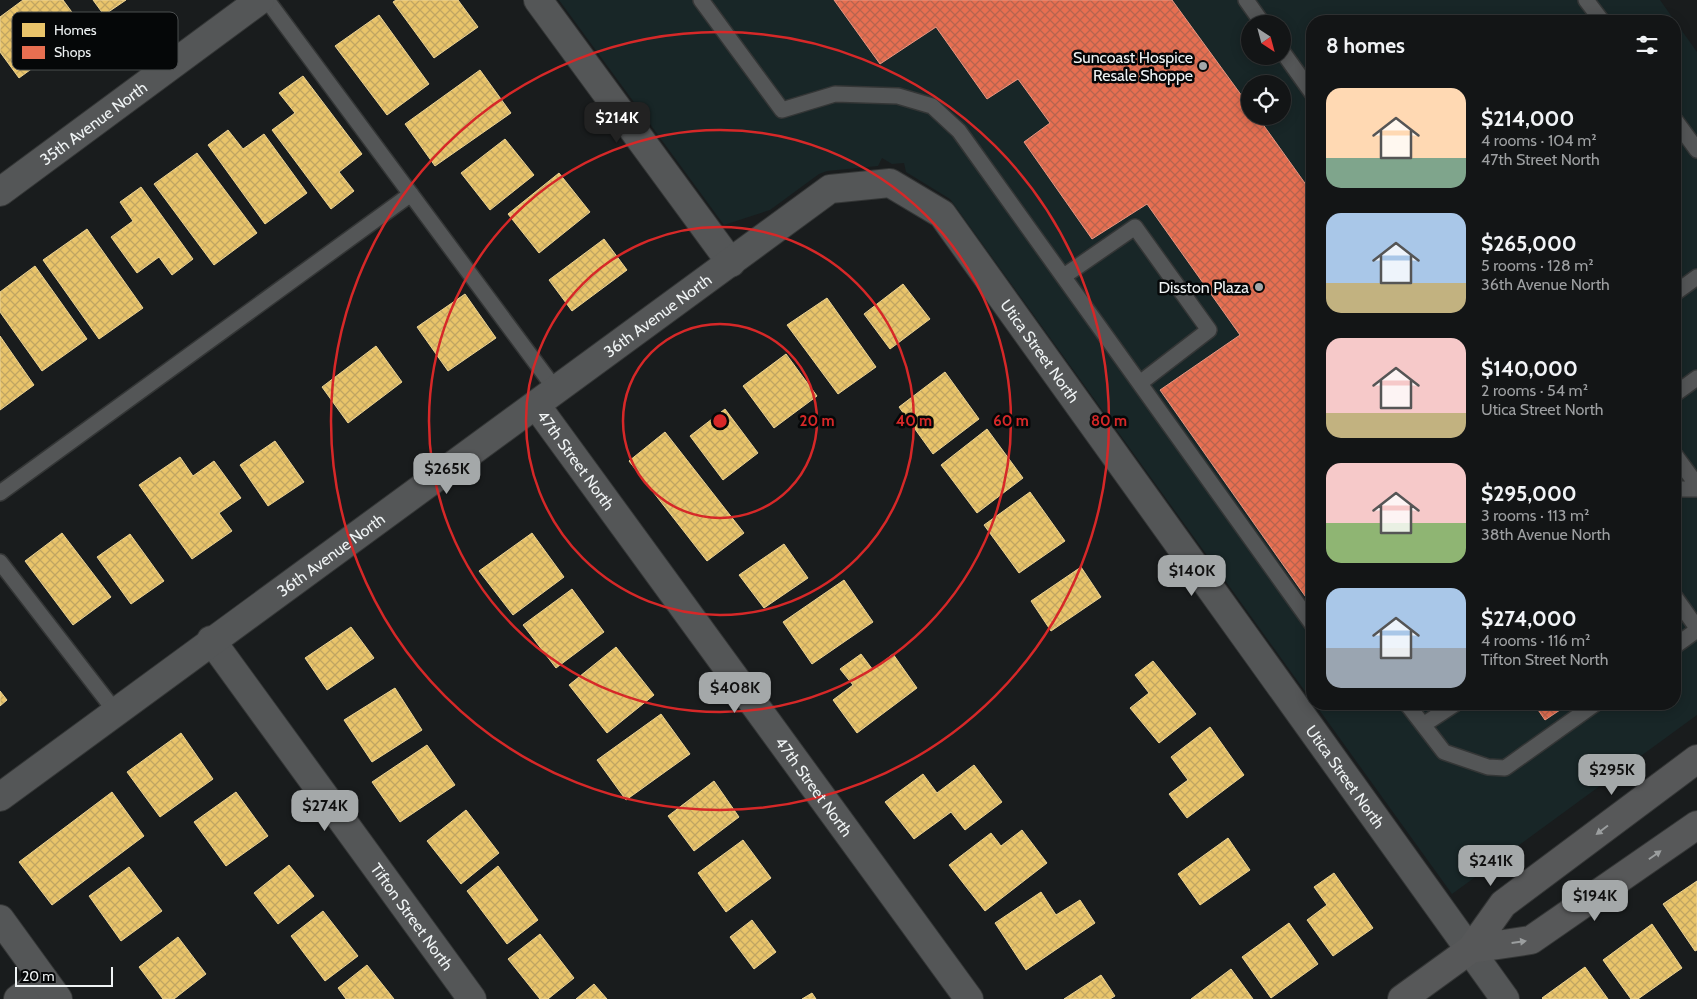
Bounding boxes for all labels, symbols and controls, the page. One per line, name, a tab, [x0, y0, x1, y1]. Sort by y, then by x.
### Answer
legend	[12, 12, 178, 70]
north arrow	[1241, 15, 1291, 65]
map controls	[1241, 15, 1291, 125]
text: Homes	[54, 21, 97, 39]
icon: filters	[1633, 31, 1661, 59]
text: 8 homes	[1326, 33, 1405, 58]
text: Shops	[54, 43, 91, 61]
place label: Suncoast Hospice Resale Shoppe	[1073, 48, 1193, 85]
marker: Suncoast Hospice Resale Shoppe	[1197, 60, 1209, 72]
button: locate	[1241, 75, 1291, 125]
street label: 35th Avenue North	[36, 77, 151, 169]
pin: $214K	[582, 102, 652, 144]
text: $214,000	[1481, 106, 1574, 131]
text: $214K	[595, 108, 639, 127]
icon: home	[1366, 108, 1426, 168]
text: 4 rooms · 104 m²	[1481, 131, 1597, 150]
text: 47th Street North	[1481, 150, 1600, 169]
text: $265,000	[1481, 231, 1577, 256]
icon: home	[1366, 233, 1426, 293]
text: 5 rooms · 128 m²	[1481, 256, 1594, 275]
street label: 36th Avenue North	[600, 270, 715, 361]
text: 36th Avenue North	[1481, 275, 1610, 294]
place label: Disston Plaza	[1158, 278, 1249, 297]
marker: Disston Plaza	[1253, 281, 1265, 293]
street label: Utica Street North	[997, 295, 1084, 406]
text: $140,000	[1481, 356, 1578, 381]
icon: home	[1366, 358, 1426, 418]
text: 2 rooms · 54 m²	[1481, 381, 1588, 400]
text: Utica Street North	[1481, 400, 1603, 419]
street label: 47th Street North	[533, 406, 619, 514]
centre of rings	[711, 412, 729, 430]
text: 20 m	[800, 412, 834, 430]
text: 40 m	[896, 412, 932, 430]
text: 60 m	[993, 412, 1029, 430]
text: 80 m	[1091, 412, 1127, 430]
pin: $265K	[412, 452, 482, 495]
text: $265K	[424, 459, 470, 478]
text: $295,000	[1481, 481, 1577, 506]
icon: home	[1366, 483, 1426, 543]
text: 3 rooms · 113 m²	[1481, 506, 1589, 525]
street label: 36th Avenue North	[273, 509, 388, 600]
text: 38th Avenue North	[1481, 525, 1610, 544]
pin: $140K	[1157, 554, 1227, 597]
text: $140K	[1169, 561, 1215, 580]
text: $274,000	[1481, 606, 1577, 631]
icon: home	[1366, 608, 1426, 668]
text: 4 rooms · 116 m²	[1481, 631, 1590, 650]
text: Tifton Street North	[1481, 650, 1608, 669]
pin: $408K	[700, 672, 770, 714]
text: $408K	[710, 678, 760, 697]
street label: Utica Street North	[1302, 721, 1389, 832]
street label: 47th Street North	[771, 733, 857, 840]
pin: $295K	[1577, 754, 1647, 796]
text: $295K	[1589, 760, 1635, 779]
pin: $274K	[290, 790, 360, 832]
text: $274K	[302, 796, 348, 815]
one-way arrow	[1595, 825, 1609, 835]
pin: $241K	[1456, 844, 1526, 887]
one-way arrow	[1648, 850, 1661, 860]
text: $241K	[1469, 851, 1513, 870]
street label: Tifton Street North	[367, 859, 457, 974]
pin: $194K	[1560, 880, 1630, 922]
text: $194K	[1573, 886, 1617, 905]
one-way arrow	[1511, 938, 1527, 946]
scale bar	[15, 964, 112, 987]
text: 20 m	[22, 967, 55, 985]

